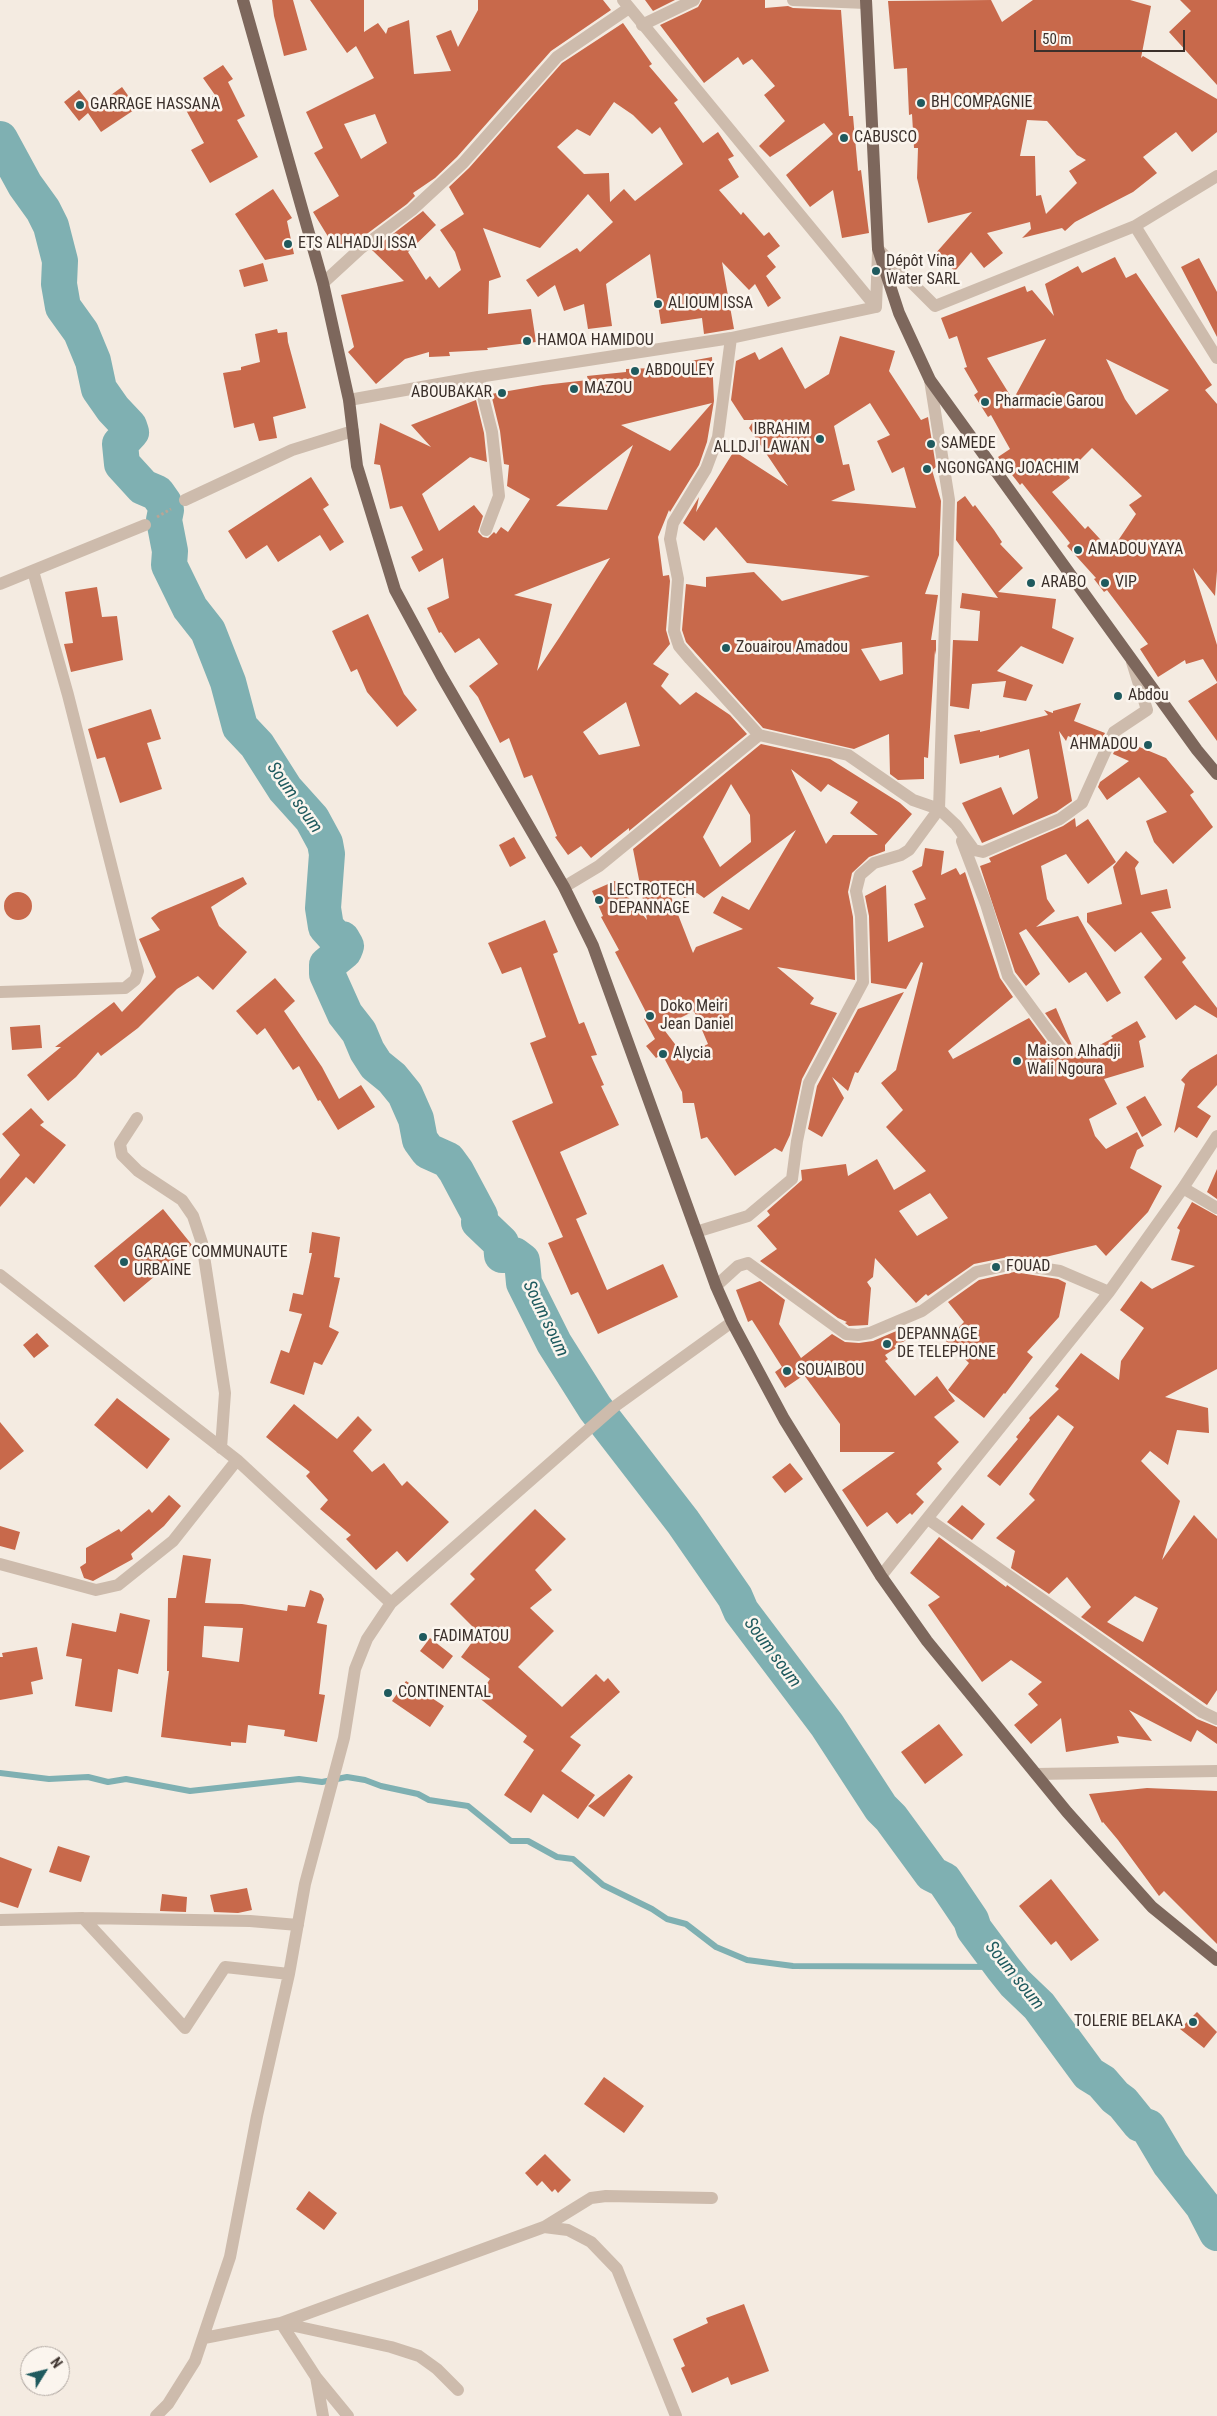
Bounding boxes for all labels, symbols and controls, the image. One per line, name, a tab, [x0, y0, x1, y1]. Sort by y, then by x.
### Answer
scale bar	[1037, 20, 1188, 52]
text: 50 m	[1042, 30, 1072, 48]
place label: BH COMPAGNIE	[931, 93, 1032, 113]
place label: GARRAGE HASSANA	[90, 95, 220, 115]
marker: BH COMPAGNIE	[915, 97, 927, 109]
marker: GARRAGE HASSANA	[74, 99, 86, 111]
place label: CABUSCO	[854, 128, 917, 148]
marker: CABUSCO	[838, 132, 850, 144]
place label: ETS ALHADJI ISSA	[298, 234, 417, 254]
marker: ETS ALHADJI ISSA	[282, 238, 294, 250]
place label: Dépôt Vina Water SARL	[886, 252, 960, 290]
marker: Dépôt Vina Water SARL	[870, 265, 882, 277]
place label: ALIOUM ISSA	[668, 294, 753, 314]
marker: ALIOUM ISSA	[652, 298, 664, 310]
place label: HAMOA HAMIDOU	[537, 331, 654, 351]
marker: HAMOA HAMIDOU	[521, 335, 533, 347]
place label: ABDOULEY	[645, 361, 715, 381]
marker: ABDOULEY	[629, 365, 641, 377]
place label: MAZOU	[584, 379, 632, 399]
place label: ABOUBAKAR	[411, 383, 492, 403]
marker: MAZOU	[568, 383, 580, 395]
marker: ABOUBAKAR	[496, 387, 508, 399]
place label: Pharmacie Garou	[995, 392, 1104, 412]
marker: Pharmacie Garou	[979, 396, 991, 408]
place label: IBRAHIM ALLDJI LAWAN	[714, 420, 810, 458]
marker: IBRAHIM ALLDJI LAWAN	[814, 433, 826, 445]
place label: SAMEDE	[941, 434, 996, 454]
marker: SAMEDE	[925, 438, 937, 450]
place label: NGONGANG JOACHIM	[937, 459, 1079, 479]
marker: NGONGANG JOACHIM	[921, 463, 933, 475]
place label: AMADOU YAYA	[1088, 540, 1183, 560]
marker: AMADOU YAYA	[1072, 544, 1084, 556]
place label: ARABO	[1041, 573, 1086, 593]
place label: VIP	[1115, 573, 1137, 593]
marker: ARABO	[1025, 577, 1037, 589]
marker: VIP	[1099, 577, 1111, 589]
place label: Zouairou Amadou	[736, 638, 848, 658]
marker: Zouairou Amadou	[720, 642, 732, 654]
place label: Abdou	[1128, 686, 1169, 706]
marker: Abdou	[1112, 690, 1124, 702]
place label: AHMADOU	[1070, 735, 1138, 755]
marker: AHMADOU	[1142, 739, 1154, 751]
water label: Soum soum	[262, 758, 326, 838]
place label: LECTROTECH DEPANNAGE	[609, 881, 695, 919]
marker: LECTROTECH DEPANNAGE	[593, 894, 605, 906]
place label: Doko Meiri Jean Daniel	[660, 997, 734, 1035]
marker: Doko Meiri Jean Daniel	[644, 1010, 656, 1022]
place label: Maison Alhadji Wali Ngoura	[1027, 1042, 1121, 1080]
place label: Alycia	[673, 1044, 711, 1064]
marker: Alycia	[657, 1048, 669, 1060]
marker: Maison Alhadji Wali Ngoura	[1011, 1055, 1023, 1067]
place label: GARAGE COMMUNAUTE URBAINE	[134, 1243, 288, 1281]
marker: GARAGE COMMUNAUTE URBAINE	[118, 1256, 130, 1268]
place label: FOUAD	[1006, 1257, 1050, 1277]
marker: FOUAD	[990, 1261, 1002, 1273]
water label: Soum soum	[517, 1278, 573, 1360]
place label: DEPANNAGE DE TELEPHONE	[897, 1325, 996, 1363]
marker: DEPANNAGE DE TELEPHONE	[881, 1338, 893, 1350]
place label: SOUAIBOU	[797, 1361, 864, 1381]
marker: SOUAIBOU	[781, 1365, 793, 1377]
water label: Soum soum	[739, 1614, 805, 1692]
place label: FADIMATOU	[433, 1627, 509, 1647]
marker: FADIMATOU	[417, 1631, 429, 1643]
place label: CONTINENTAL	[398, 1683, 491, 1703]
marker: CONTINENTAL	[382, 1687, 394, 1699]
water label: Soum soum	[980, 1937, 1048, 2015]
place label: TOLERIE BELAKA	[1074, 2012, 1183, 2032]
marker: TOLERIE BELAKA	[1187, 2016, 1199, 2028]
north arrow	[20, 2346, 70, 2396]
text: N	[47, 2355, 65, 2371]

